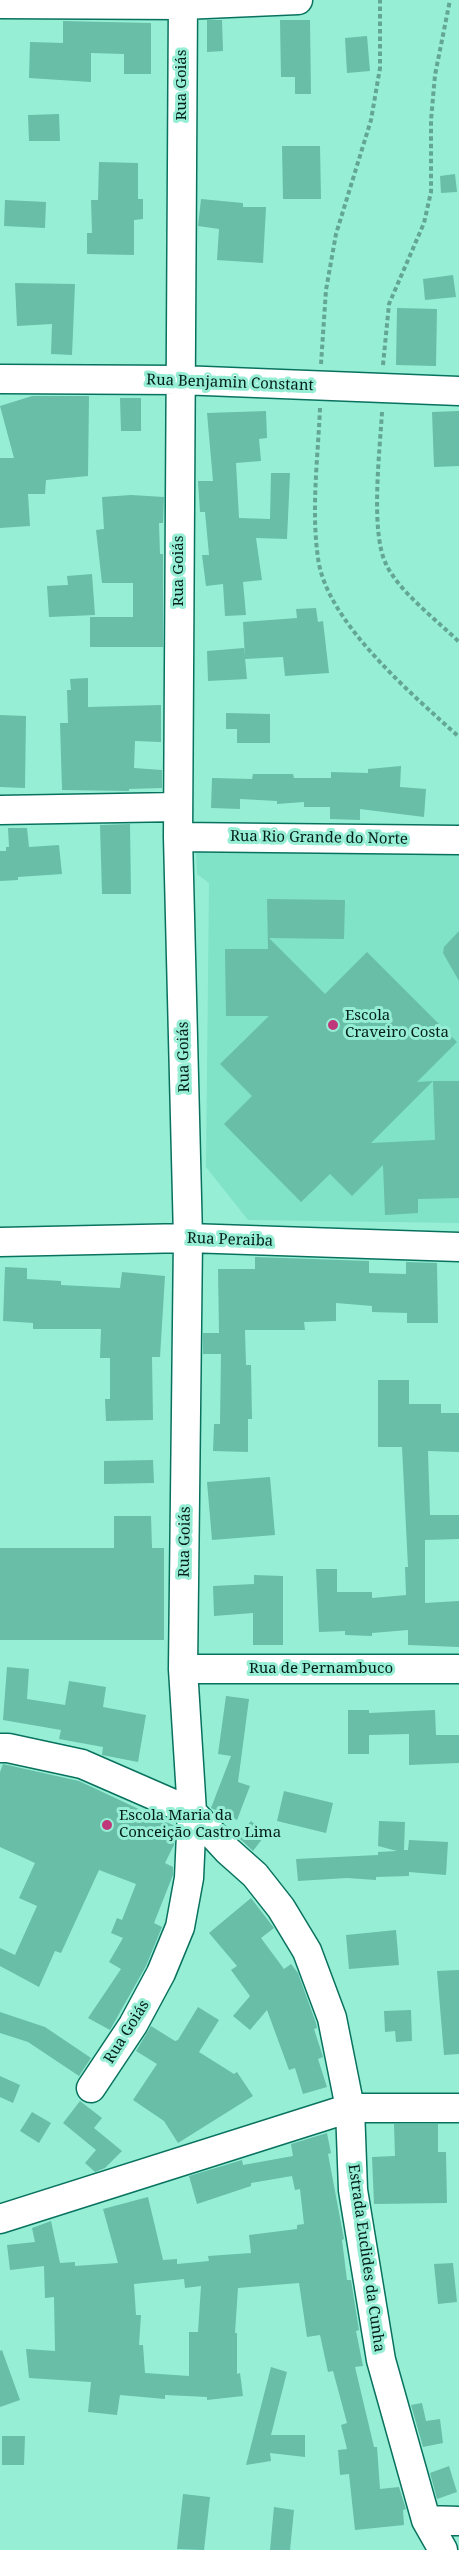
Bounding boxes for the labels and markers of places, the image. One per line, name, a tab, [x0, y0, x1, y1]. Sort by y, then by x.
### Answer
place label: Escola Craveiro Costa	[345, 1007, 449, 1042]
marker: Escola Craveiro Costa	[326, 1018, 340, 1032]
place label: Escola Maria da Conceição Castro Lima	[119, 1807, 281, 1842]
marker: Escola Maria da Conceição Castro Lima	[100, 1818, 114, 1832]

